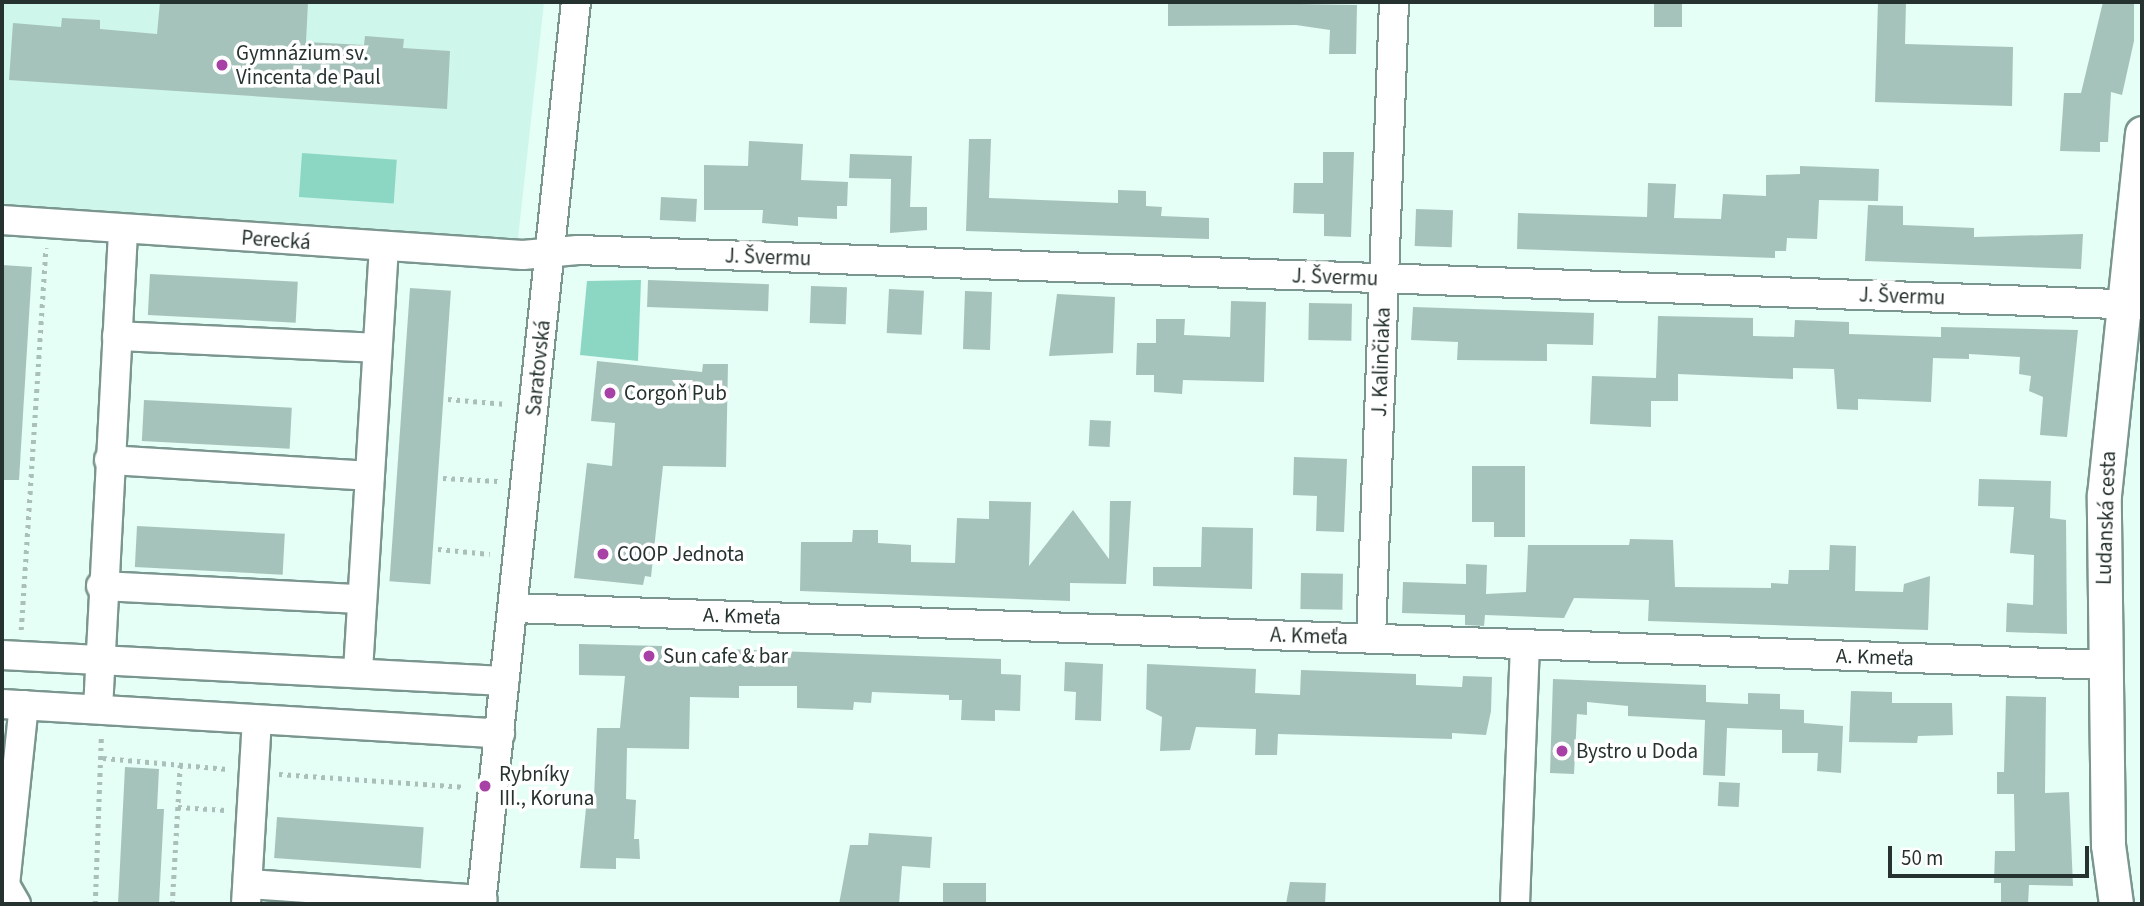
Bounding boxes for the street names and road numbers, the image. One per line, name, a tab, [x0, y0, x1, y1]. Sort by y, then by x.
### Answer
street label: Perecká	[240, 225, 312, 255]
street label: J. Švermu	[724, 243, 812, 271]
street label: J. Švermu	[1291, 263, 1379, 291]
street label: J. Švermu	[1858, 282, 1946, 310]
street label: J. Kalinčiaka	[1366, 307, 1396, 417]
street label: Saratovská	[520, 319, 556, 417]
street label: Ludanská cesta	[2091, 451, 2121, 585]
street label: A. Kmeťa	[703, 602, 781, 630]
street label: A. Kmeťa	[1270, 622, 1348, 650]
street label: A. Kmeťa	[1836, 643, 1914, 671]

